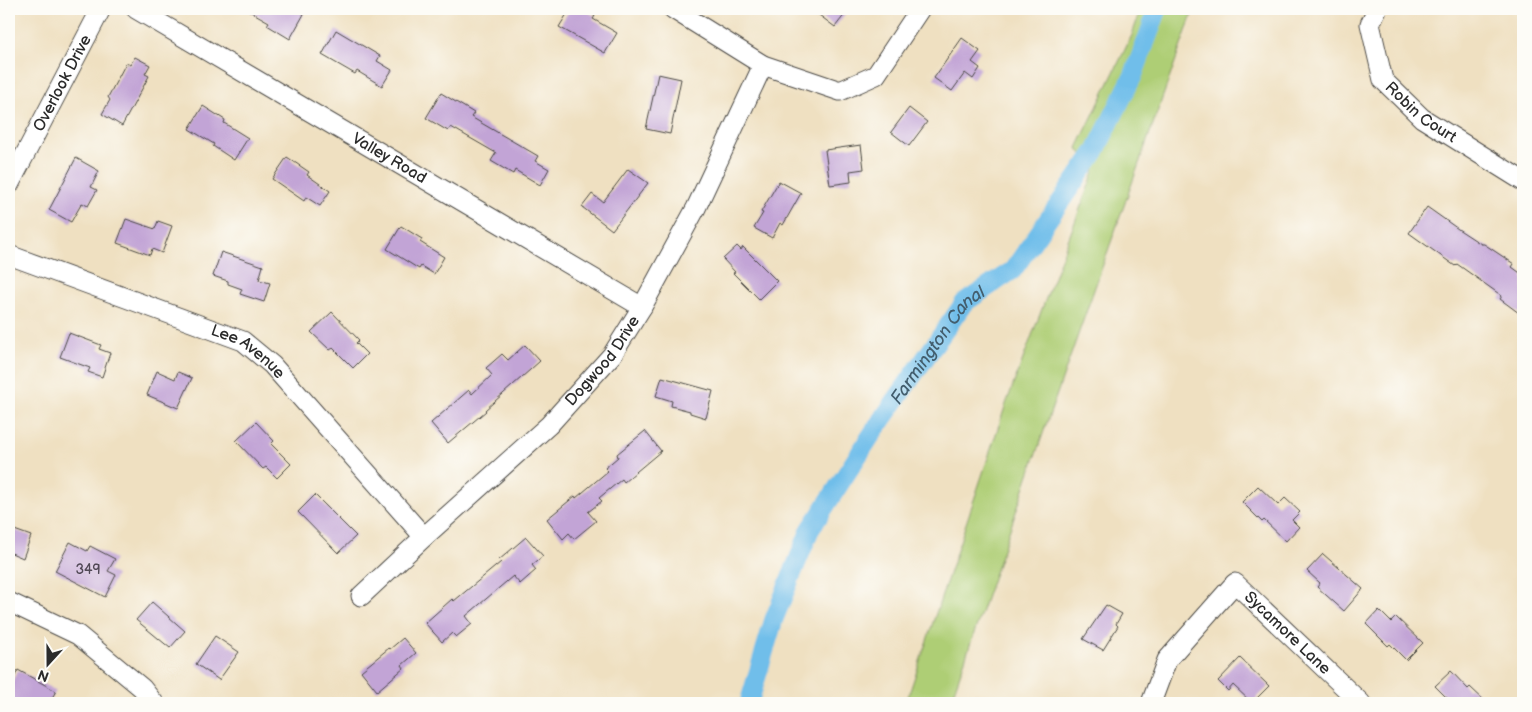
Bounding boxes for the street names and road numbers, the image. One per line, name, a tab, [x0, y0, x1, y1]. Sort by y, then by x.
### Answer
street label: Overlook Drive	[29, 31, 96, 135]
street label: Robin Court	[1381, 78, 1460, 147]
street label: Valley Road	[349, 129, 430, 188]
street label: Dogwood Drive	[561, 312, 644, 410]
street label: Lee Avenue	[209, 321, 289, 383]
street label: Sycamore Lane	[1240, 587, 1335, 679]

